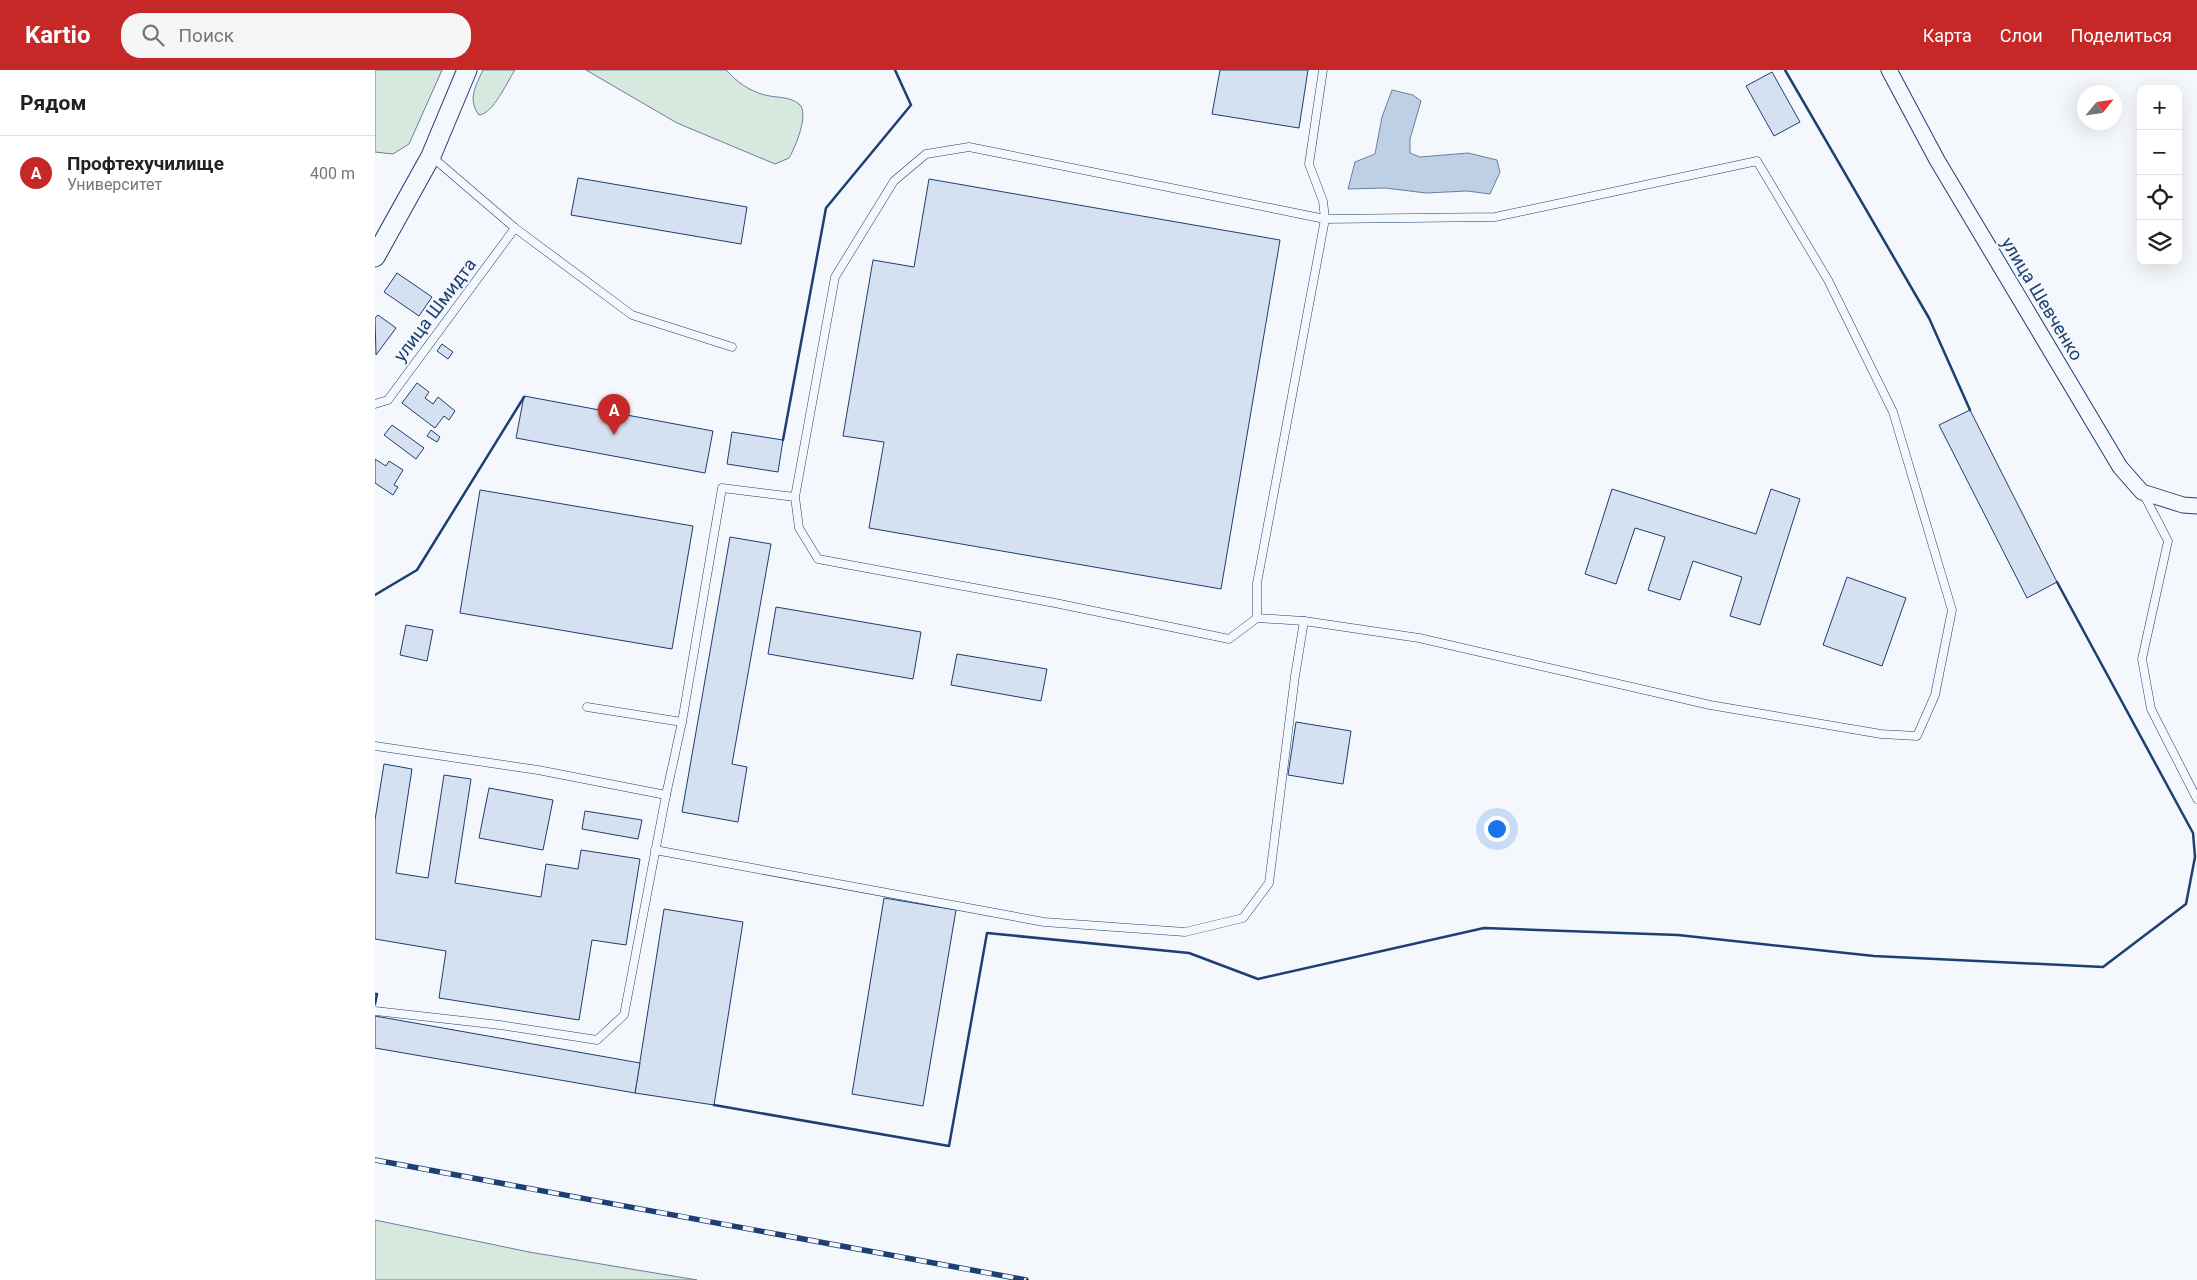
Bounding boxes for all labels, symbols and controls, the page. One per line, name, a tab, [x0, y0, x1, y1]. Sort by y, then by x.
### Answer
search box	[121, 13, 471, 58]
text: Kartio	[25, 21, 91, 49]
icon: search	[139, 21, 167, 49]
text: Поиск	[179, 24, 234, 47]
text: Карта	[1923, 25, 1972, 46]
text: Слои	[2000, 25, 2043, 46]
text: Поделиться	[2071, 25, 2172, 46]
north arrow	[2077, 85, 2122, 130]
map controls	[2137, 85, 2182, 265]
button: +	[2137, 85, 2182, 130]
text: Рядом	[20, 91, 86, 115]
button: −	[2137, 130, 2182, 175]
text: Профтехучилище	[67, 152, 224, 175]
text: A	[31, 164, 41, 183]
text: 400 m	[310, 164, 355, 183]
text: Университет	[67, 175, 162, 194]
button: locate	[2137, 175, 2182, 220]
button: layers	[2137, 220, 2182, 265]
street label: улица Шевченко	[1997, 233, 2088, 364]
street label: улица Шмидта	[389, 254, 480, 365]
pin: A	[598, 394, 630, 435]
your location	[1484, 816, 1510, 842]

